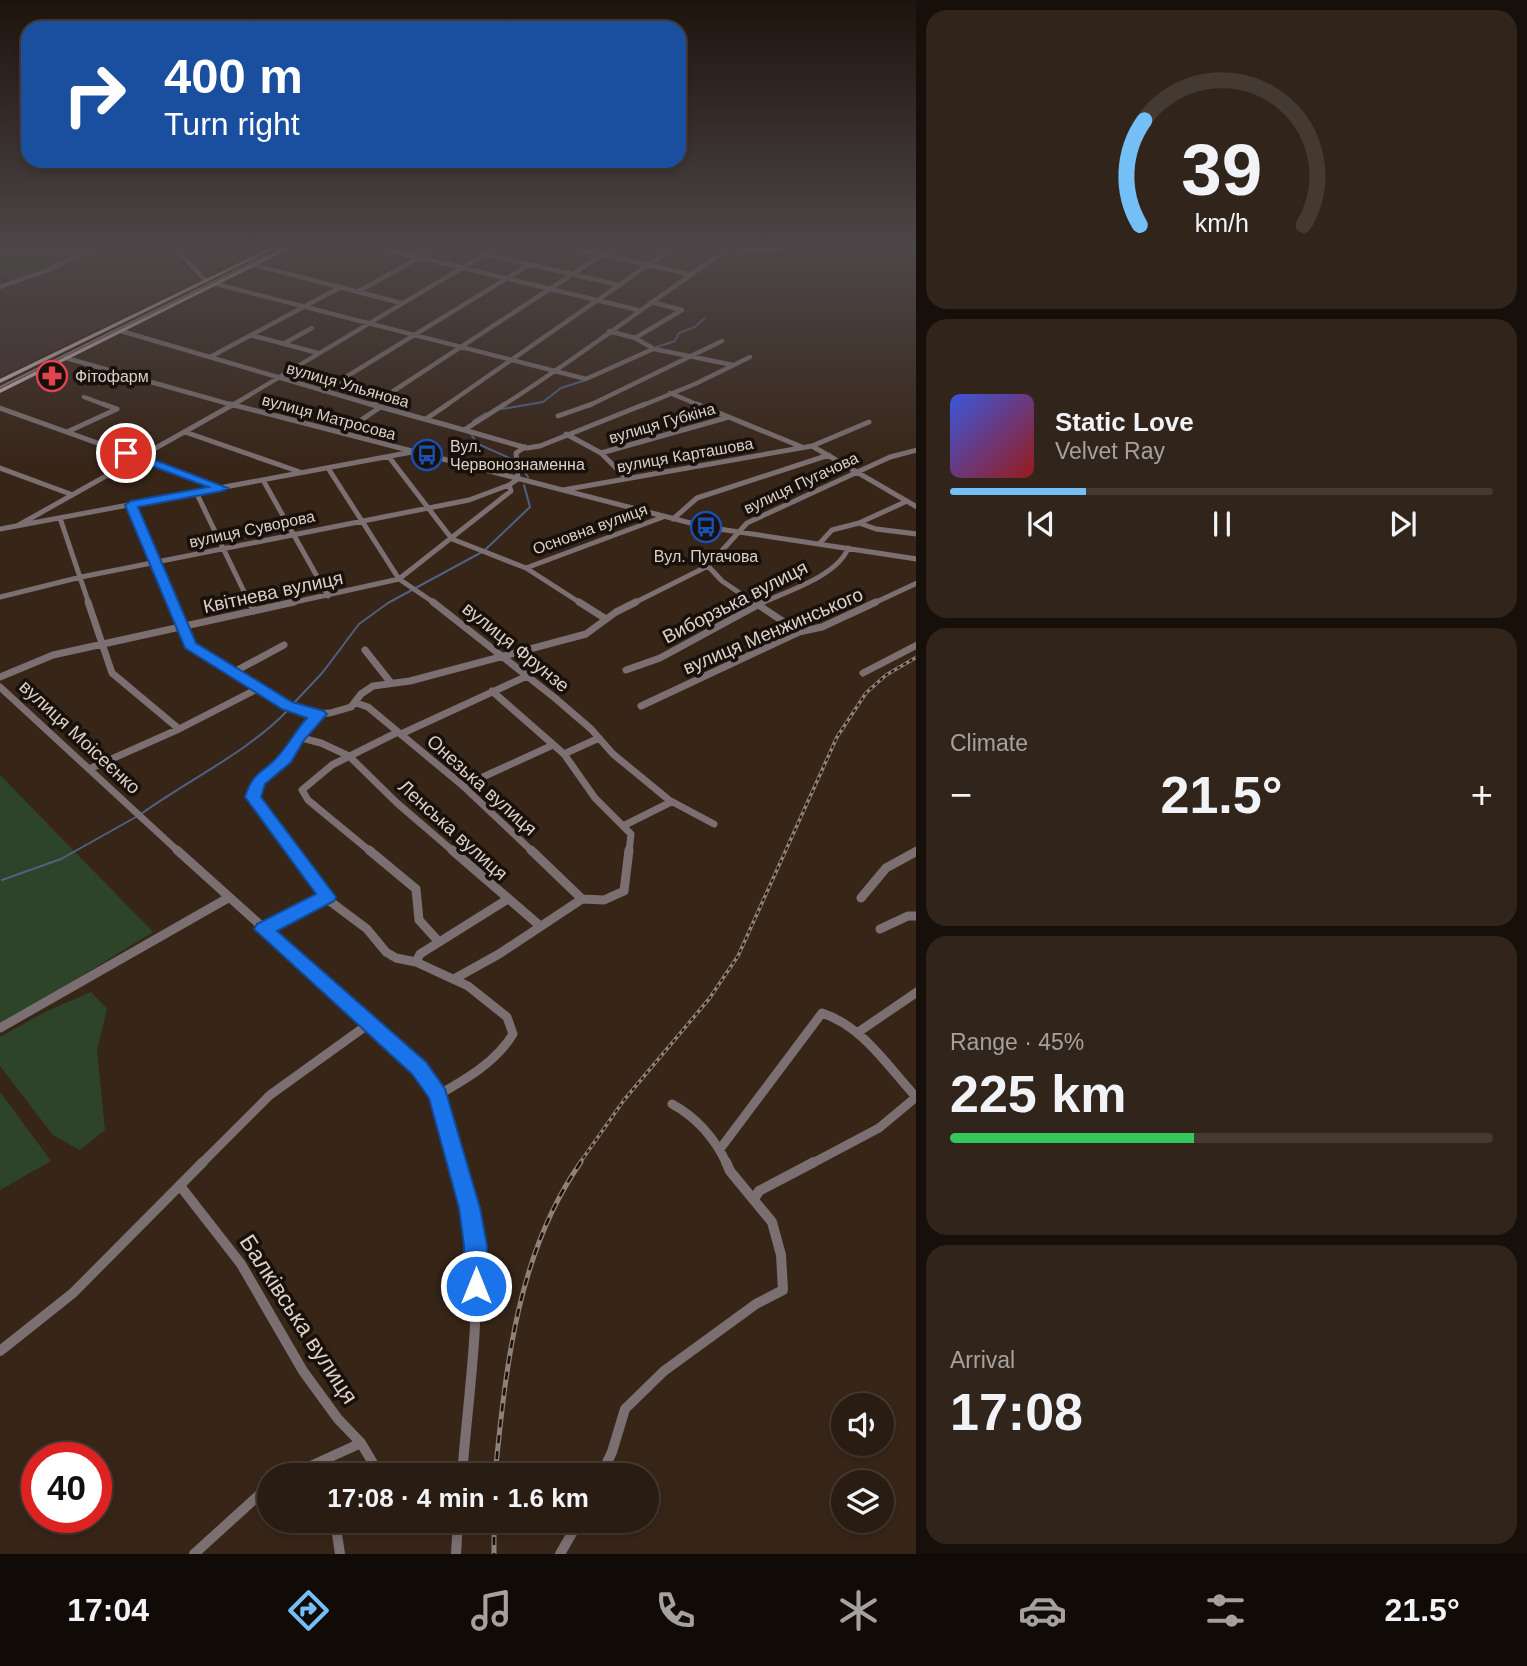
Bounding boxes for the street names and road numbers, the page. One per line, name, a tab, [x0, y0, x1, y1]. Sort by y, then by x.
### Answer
street label: вулиця Ульянова	[285, 359, 411, 411]
street label: вулиця Матросова	[260, 391, 398, 443]
street label: вулиця Губкіна	[607, 400, 717, 446]
street label: вулиця Карташова	[616, 435, 755, 475]
street label: вулиця Пугачова	[741, 449, 861, 517]
street label: Основна вулиця	[530, 500, 650, 558]
street label: вулиця Суворова	[188, 507, 317, 551]
street label: Виборзька вулиця	[659, 556, 811, 648]
street label: Квітнева вулиця	[201, 567, 345, 617]
street label: вулиця Менжинського	[680, 584, 866, 678]
street label: вулиця Фрунзе	[459, 598, 573, 696]
street label: вулиця Моісеєнко	[15, 676, 145, 798]
street label: Онезька вулиця	[423, 730, 541, 840]
street label: Ленська вулиця	[394, 776, 512, 884]
street label: Балківська вулиця	[235, 1230, 363, 1408]

